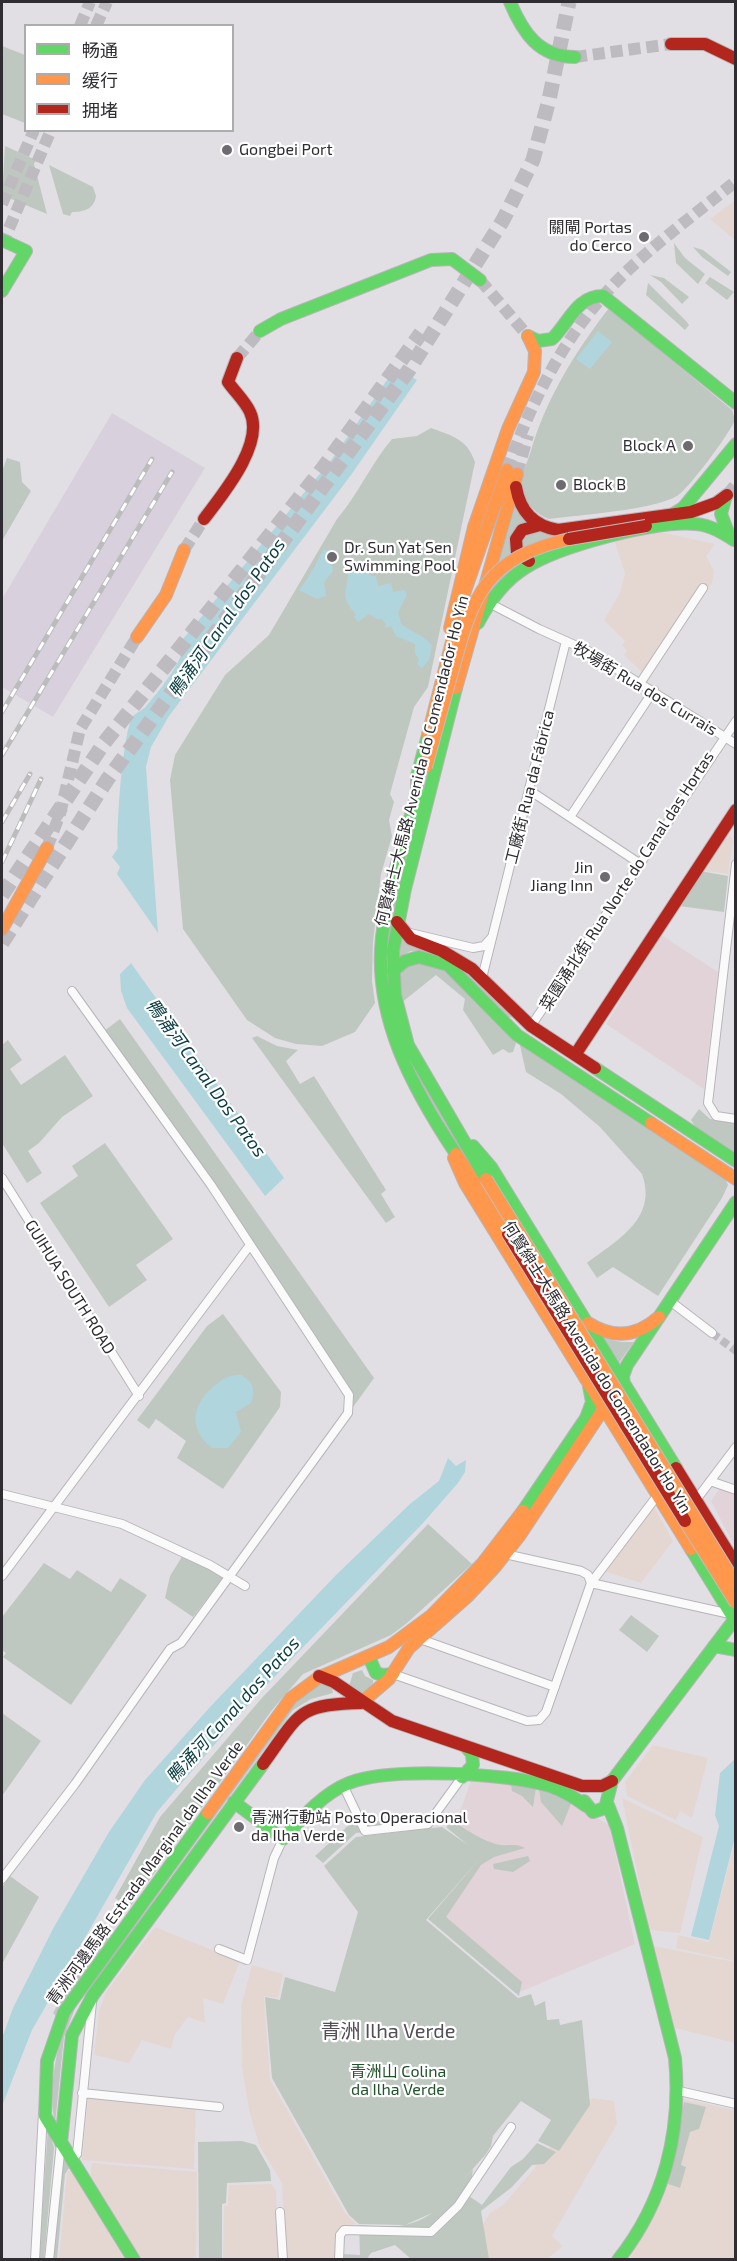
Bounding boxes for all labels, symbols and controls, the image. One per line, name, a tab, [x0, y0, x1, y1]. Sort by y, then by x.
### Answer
legend	[24, 24, 234, 132]
text: 畅通	[82, 39, 118, 61]
text: 缓行	[82, 69, 118, 91]
text: 拥堵	[82, 99, 118, 121]
place label: Gongbei Port	[239, 140, 333, 160]
marker: Gongbei Port	[220, 143, 234, 157]
place label: 關閘 Portas do Cerco	[549, 218, 632, 256]
marker: 關閘 Portas do Cerco	[637, 230, 651, 244]
place label: Block A	[623, 436, 676, 456]
marker: Block A	[681, 439, 695, 453]
place label: Block B	[573, 475, 626, 495]
marker: Block B	[554, 478, 568, 492]
water label: 鴨涌河 Canal dos Patos	[164, 534, 290, 702]
place label: Dr. Sun Yat Sen Swimming Pool	[344, 538, 456, 576]
marker: Dr. Sun Yat Sen Swimming Pool	[325, 550, 339, 564]
street label: 何賢紳士大馬路 Avenida do Comendador Ho Yin	[371, 593, 473, 929]
street label: 牧場街 Rua dos Currais	[569, 638, 721, 740]
street label: 工廠街 Rua da Fábrica	[502, 708, 558, 866]
street label: 菜園涌北街 Rua Norte do Canal das Hortas	[536, 748, 718, 1014]
place label: Jin Jiang Inn	[530, 858, 593, 896]
marker: Jin Jiang Inn	[598, 870, 612, 884]
water label: 鴨涌河 Canal Dos Patos	[141, 995, 271, 1161]
street label: GUIHUA SOUTH ROAD	[21, 1216, 119, 1358]
street label: 何賢紳士大馬路 Avenida do Comendador Ho Yin	[499, 1217, 695, 1517]
water label: 鴨涌河 Canal dos Patos	[162, 1633, 304, 1787]
street label: 青洲河邊馬路 Estrada Marginal da Ilha Verde	[43, 1737, 247, 2009]
place label: 青洲行動站 Posto Operacional da Ilha Verde	[251, 1808, 467, 1846]
marker: 青洲行動站 Posto Operacional da Ilha Verde	[232, 1820, 246, 1834]
district label: 青洲 Ilha Verde	[321, 2019, 455, 2043]
park label: 青洲山 Colina da Ilha Verde	[350, 2062, 446, 2100]

